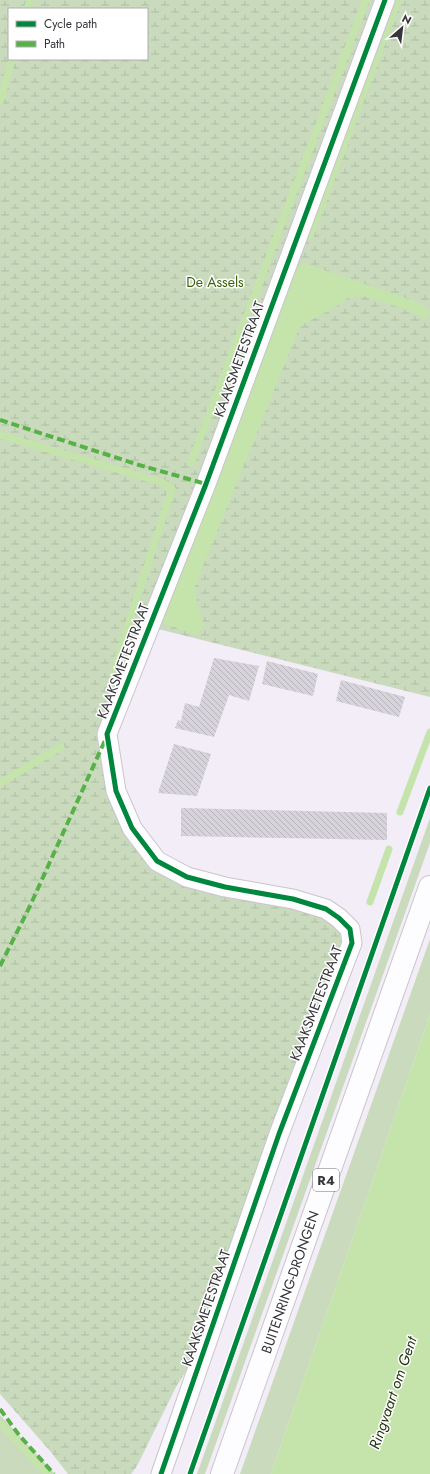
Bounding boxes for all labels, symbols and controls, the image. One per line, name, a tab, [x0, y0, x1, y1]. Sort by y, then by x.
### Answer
legend	[8, 8, 148, 60]
north arrow	[382, 8, 422, 48]
text: N	[399, 10, 414, 28]
text: Cycle path	[44, 15, 97, 33]
text: Path	[44, 35, 65, 53]
park label: De Assels	[186, 272, 244, 292]
street label: KAAKSMETESTRAAT	[209, 298, 269, 420]
street label: KAAKSMETESTRAAT	[92, 600, 154, 722]
street label: KAAKSMETESTRAAT	[285, 942, 347, 1064]
road number: R4	[313, 1169, 339, 1191]
street label: BUITENRING-DRONGEN	[256, 1208, 324, 1356]
street label: KAAKSMETESTRAAT	[177, 1247, 235, 1369]
water label: Ringvaart om Gent	[363, 1332, 423, 1452]

